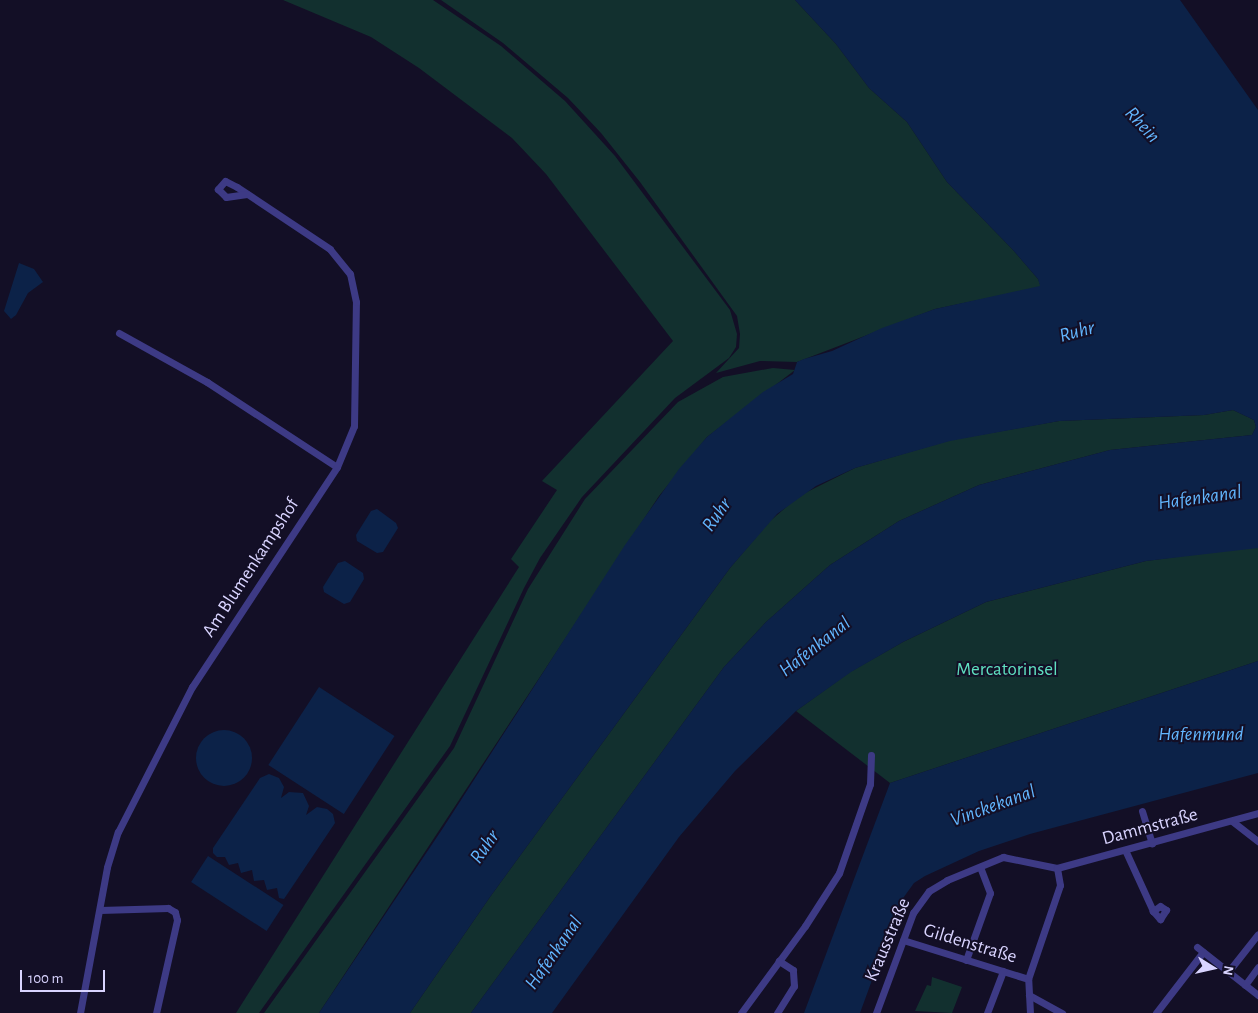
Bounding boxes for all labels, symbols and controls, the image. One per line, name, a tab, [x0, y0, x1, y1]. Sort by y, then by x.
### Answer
water label: Rhein	[1119, 102, 1165, 148]
water label: Ruhr	[1057, 316, 1097, 348]
water label: Hafenkanal	[1157, 480, 1243, 516]
street label: Am Blumenkampshof	[198, 494, 304, 642]
water label: Ruhr	[697, 494, 737, 536]
water label: Hafenkanal	[774, 612, 856, 682]
park label: Mercatorinsel	[956, 659, 1058, 681]
water label: Hafenmund	[1158, 722, 1244, 746]
water label: Vinckekanal	[947, 780, 1039, 832]
street label: Dammstraße	[1100, 803, 1200, 851]
water label: Ruhr	[465, 826, 505, 868]
street label: Krausstraße	[860, 895, 916, 985]
water label: Hafenkanal	[520, 912, 588, 994]
street label: Gildenstraße	[921, 919, 1019, 969]
north arrow	[1188, 943, 1238, 993]
scale bar	[22, 960, 108, 992]
text: N	[1220, 965, 1236, 977]
text: 100 m	[28, 971, 63, 986]

